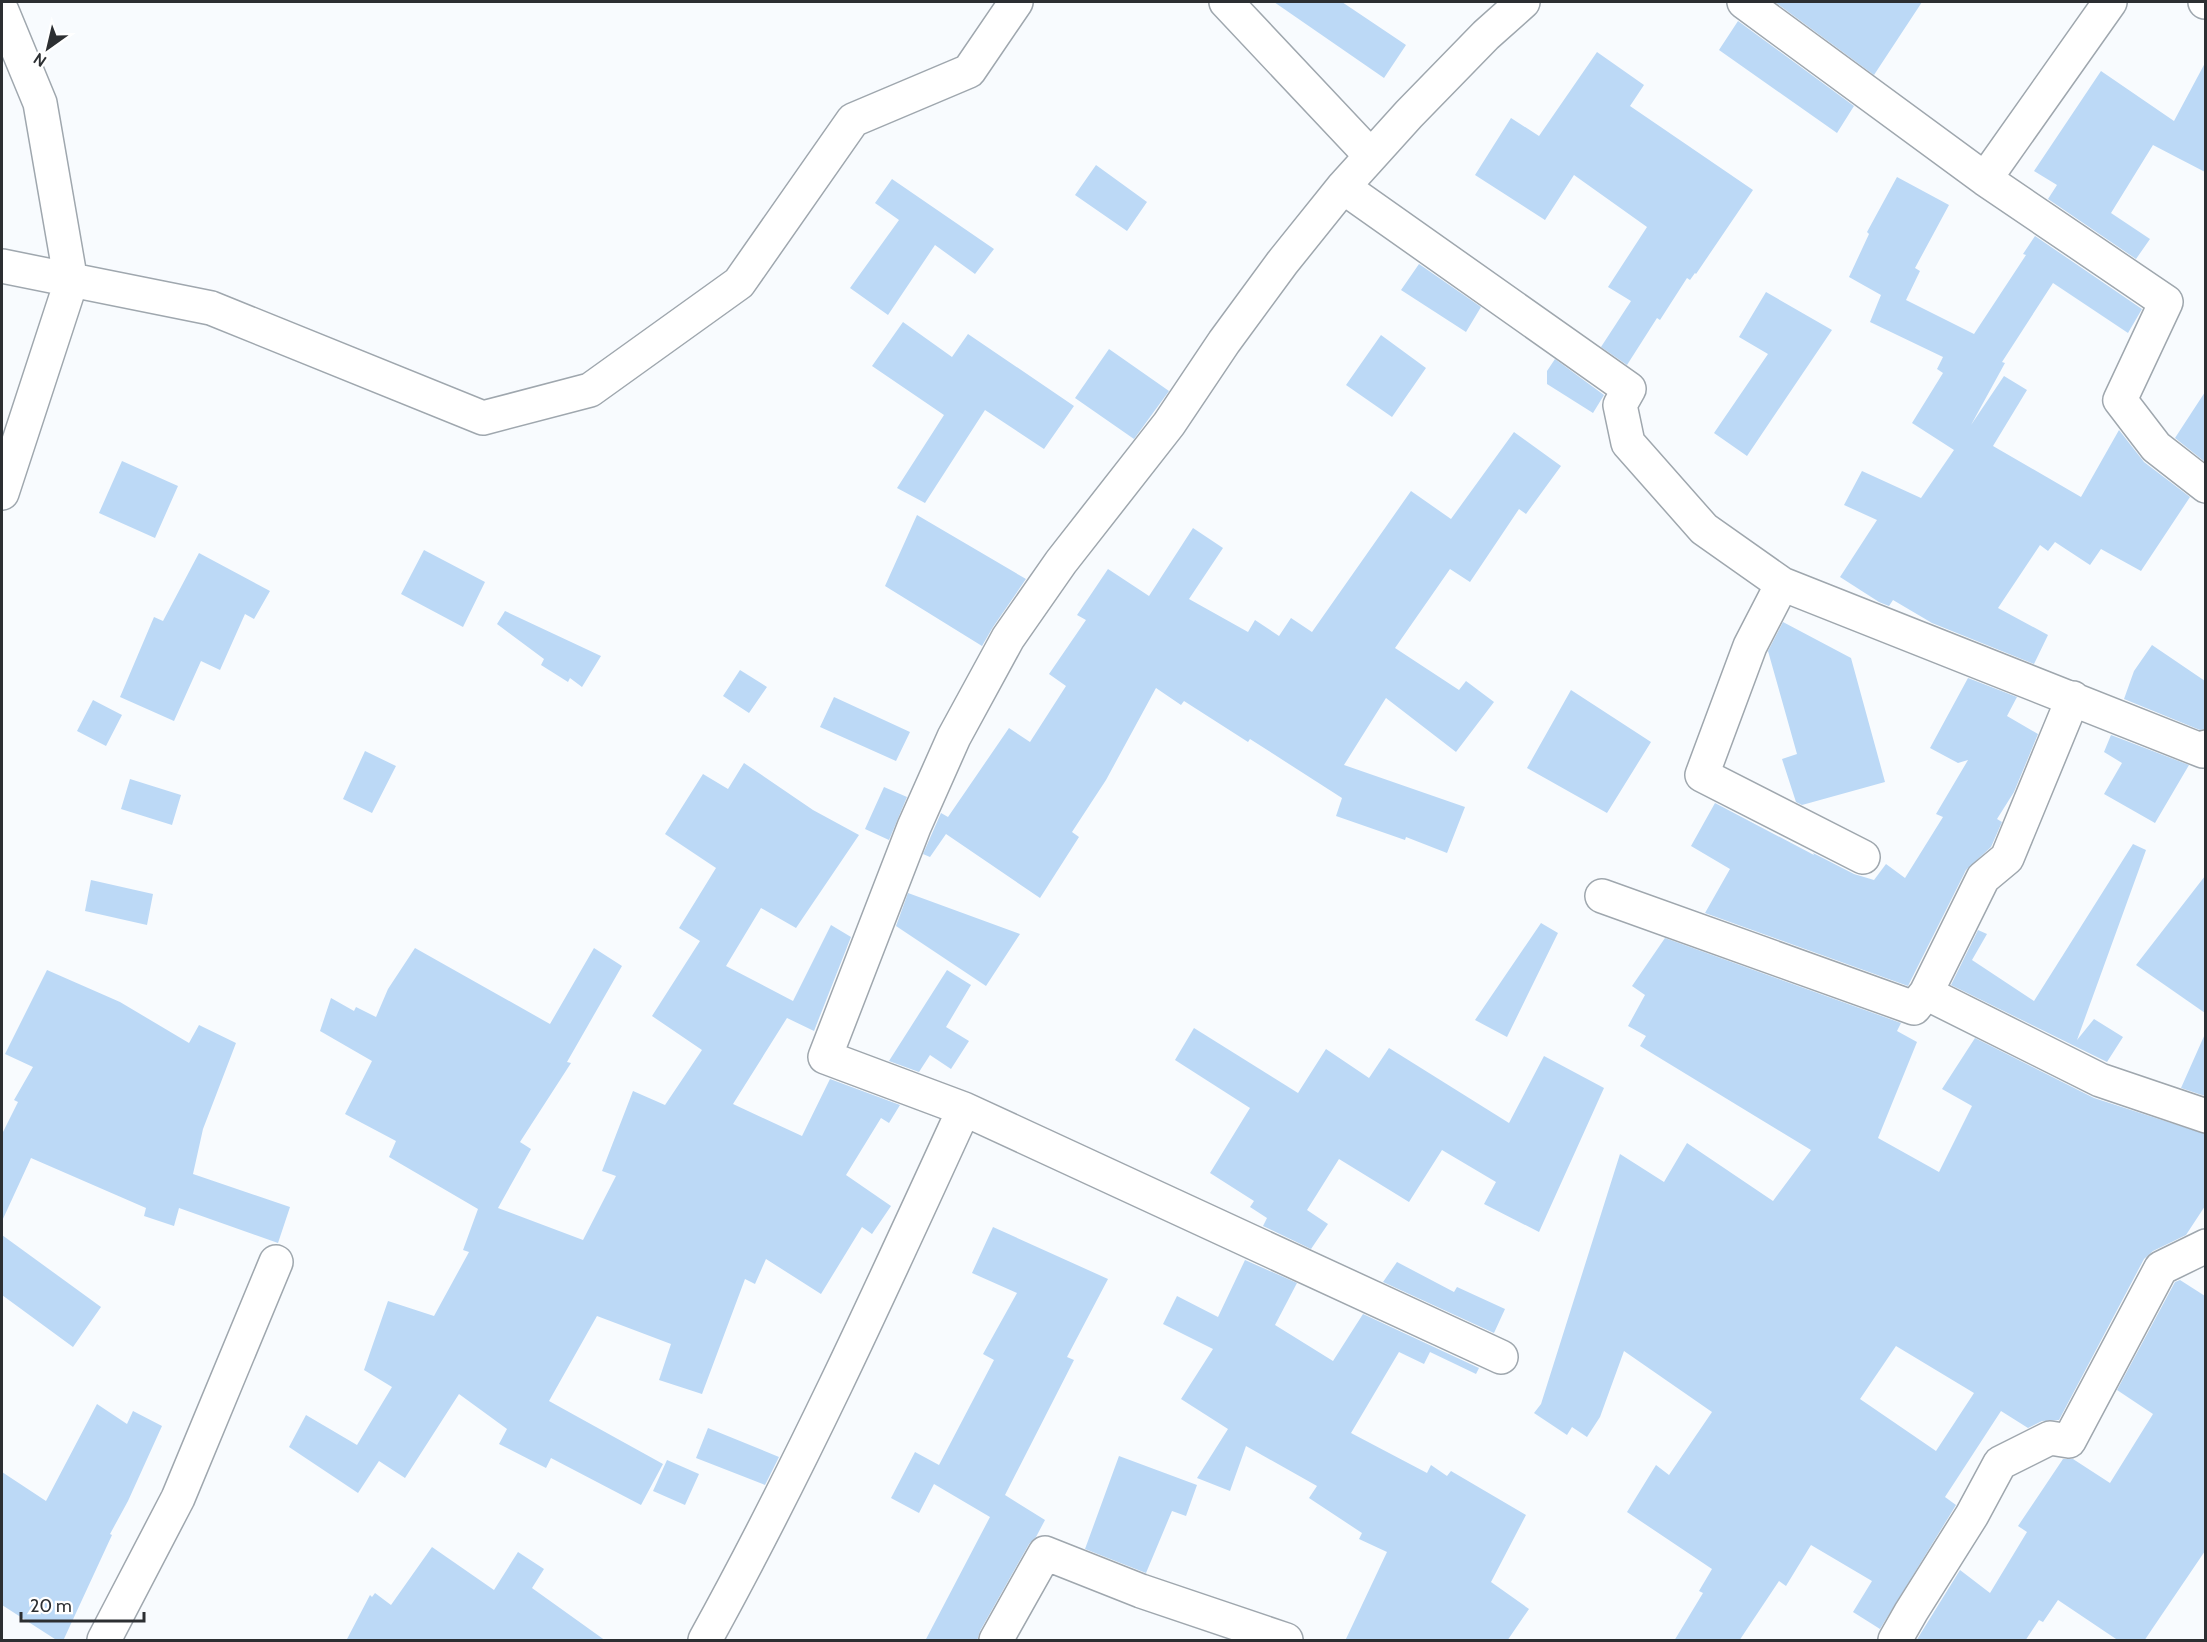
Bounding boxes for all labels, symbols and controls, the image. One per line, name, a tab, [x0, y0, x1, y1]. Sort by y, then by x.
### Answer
north arrow	[18, 18, 78, 78]
text: N	[30, 49, 50, 71]
scale bar	[21, 1585, 144, 1623]
text: 20 m	[30, 1595, 72, 1617]

